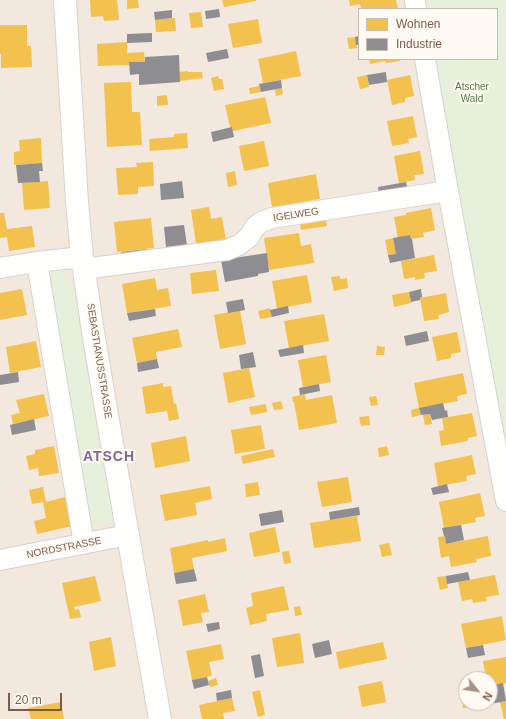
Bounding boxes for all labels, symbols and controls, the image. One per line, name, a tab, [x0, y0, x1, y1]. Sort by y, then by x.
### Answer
legend	[358, 8, 498, 60]
text: Wohnen	[396, 17, 440, 31]
text: Industrie	[396, 37, 442, 51]
park label: Atscher Wald	[455, 81, 489, 104]
street label: IGELWEG	[272, 205, 320, 225]
street label: SEBASTIANUSSTRASSE	[84, 302, 114, 420]
district label: ATSCH	[83, 449, 135, 465]
street label: NORDSTRASSE	[25, 535, 103, 561]
north arrow	[458, 671, 498, 711]
scale bar	[10, 685, 64, 711]
text: N	[480, 690, 495, 703]
text: 20 m	[15, 693, 42, 707]

